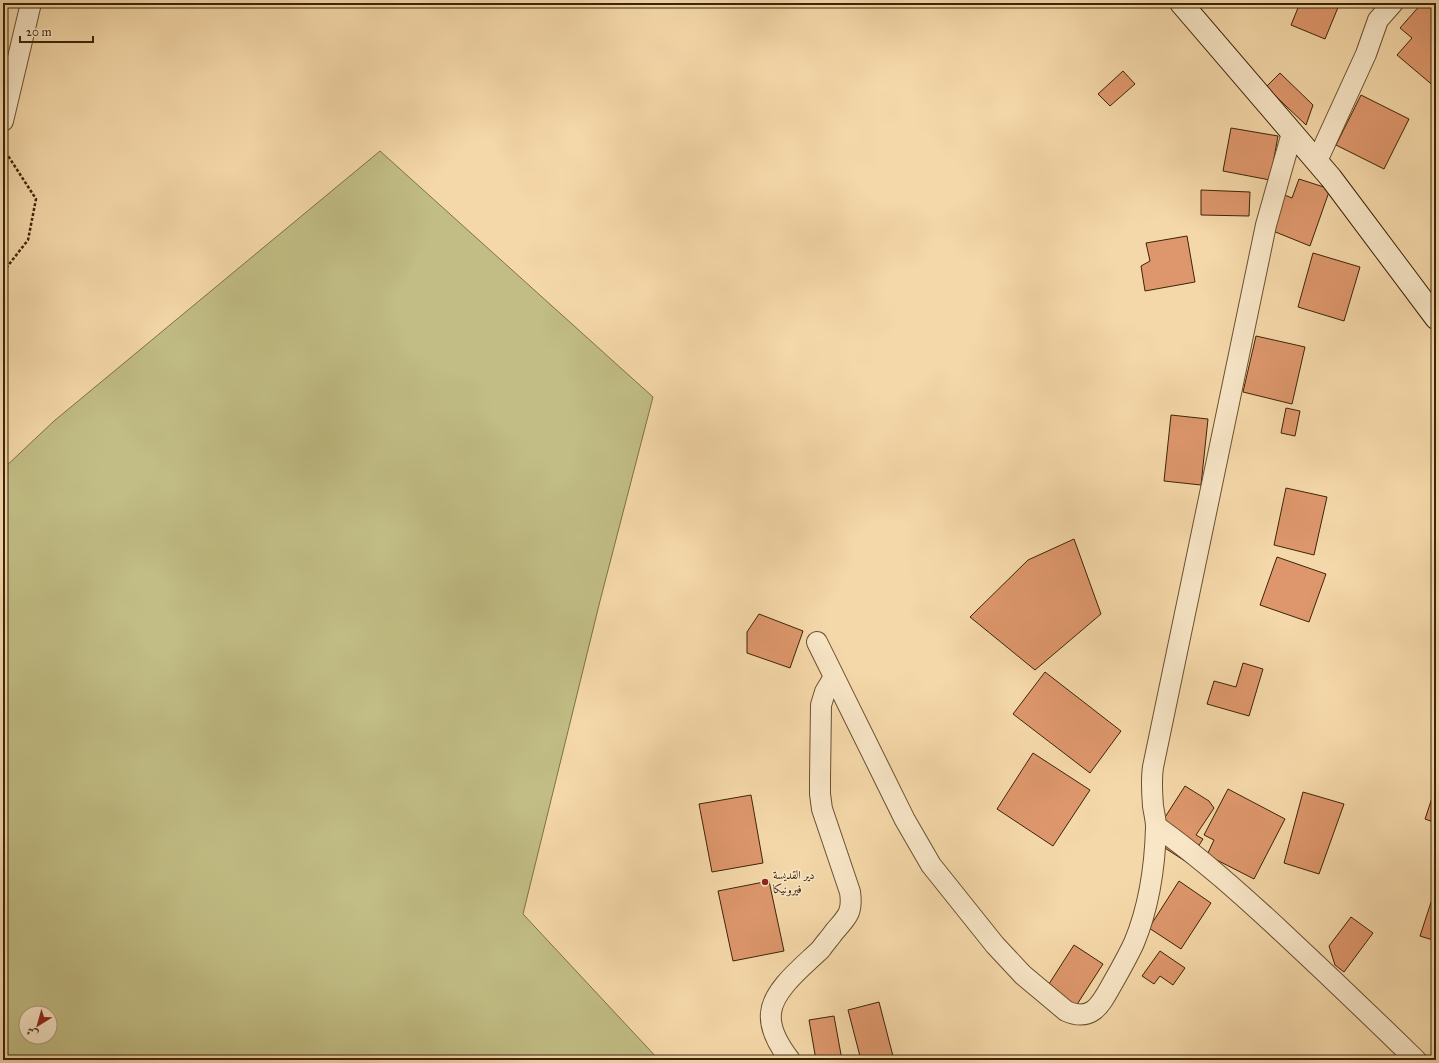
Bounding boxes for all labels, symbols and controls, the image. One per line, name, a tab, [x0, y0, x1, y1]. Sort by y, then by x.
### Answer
scale bar	[20, 18, 93, 44]
text: 20 m	[26, 25, 52, 39]
place label: دير القديسة فيرونيكا	[773, 868, 815, 897]
marker: دير القديسة فيرونيكا	[760, 877, 770, 887]
north arrow	[18, 1005, 58, 1045]
text: ش	[24, 1024, 41, 1041]

